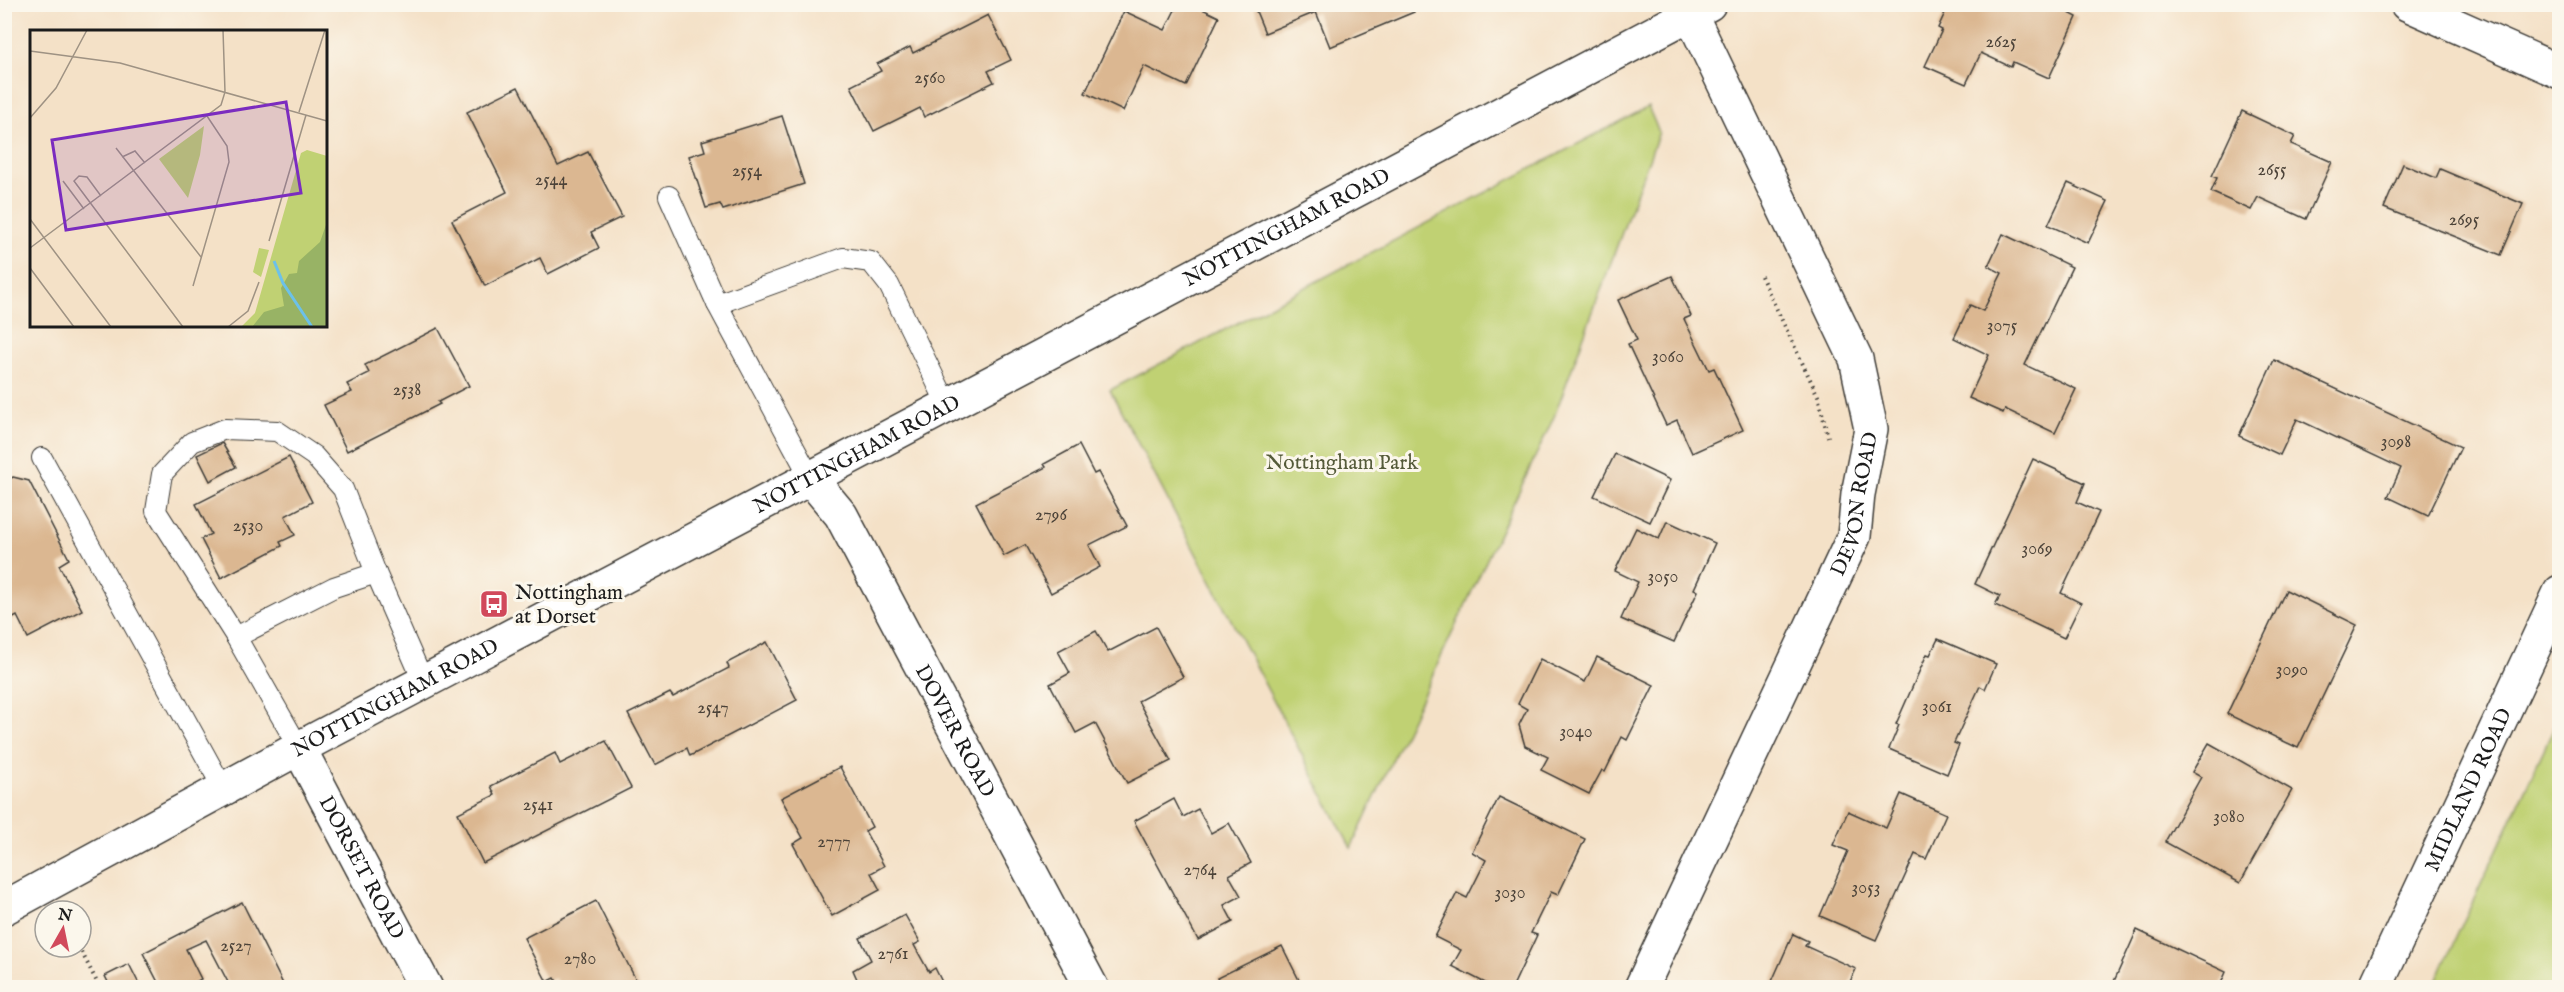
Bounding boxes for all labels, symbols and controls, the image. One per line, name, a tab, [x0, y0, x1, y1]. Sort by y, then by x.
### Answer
inset map	[30, 30, 327, 327]
house number: 2625	[1986, 31, 2017, 54]
house number: 2560	[914, 67, 946, 90]
house number: 2655	[2257, 159, 2287, 182]
house number: 2554	[732, 160, 762, 183]
street label: NOTTINGHAM ROAD	[1179, 163, 1395, 294]
house number: 2544	[535, 169, 567, 192]
house number: 2695	[2449, 209, 2480, 232]
house number: 3075	[1987, 315, 2018, 338]
house number: 3060	[1652, 346, 1684, 369]
house number: 2538	[393, 379, 421, 402]
street label: NOTTINGHAM ROAD	[749, 390, 965, 521]
street label: DEVON ROAD	[1825, 430, 1885, 581]
house number: 3098	[2381, 431, 2411, 454]
park label: Nottingham Park	[1266, 450, 1419, 477]
house number: 2796	[1035, 504, 1067, 527]
house number: 2530	[233, 515, 263, 538]
house number: 3069	[2021, 538, 2053, 561]
house number: 3050	[1648, 566, 1678, 589]
place label: Nottingham at Dorset	[515, 580, 623, 631]
bus stop icon: Nottingham at Dorset	[478, 588, 510, 620]
street label: NOTTINGHAM ROAD	[288, 633, 504, 764]
house number: 3090	[2276, 659, 2308, 682]
street label: DOVER ROAD	[908, 660, 1000, 802]
house number: 3061	[1922, 696, 1952, 719]
house number: 2547	[697, 697, 729, 720]
street label: MIDLAND ROAD	[2419, 704, 2519, 876]
house number: 3040	[1559, 721, 1593, 744]
street label: DORSET ROAD	[312, 792, 410, 944]
house number: 2541	[523, 794, 553, 817]
house number: 3080	[2213, 806, 2245, 829]
house number: 2777	[817, 831, 851, 854]
house number: 2764	[1183, 859, 1217, 882]
house number: 3053	[1852, 877, 1880, 900]
house number: 3030	[1494, 882, 1526, 905]
north arrow	[33, 899, 93, 959]
text: N	[56, 905, 74, 927]
house number: 2527	[220, 935, 252, 958]
house number: 2761	[878, 943, 908, 966]
house number: 2780	[564, 948, 596, 971]

